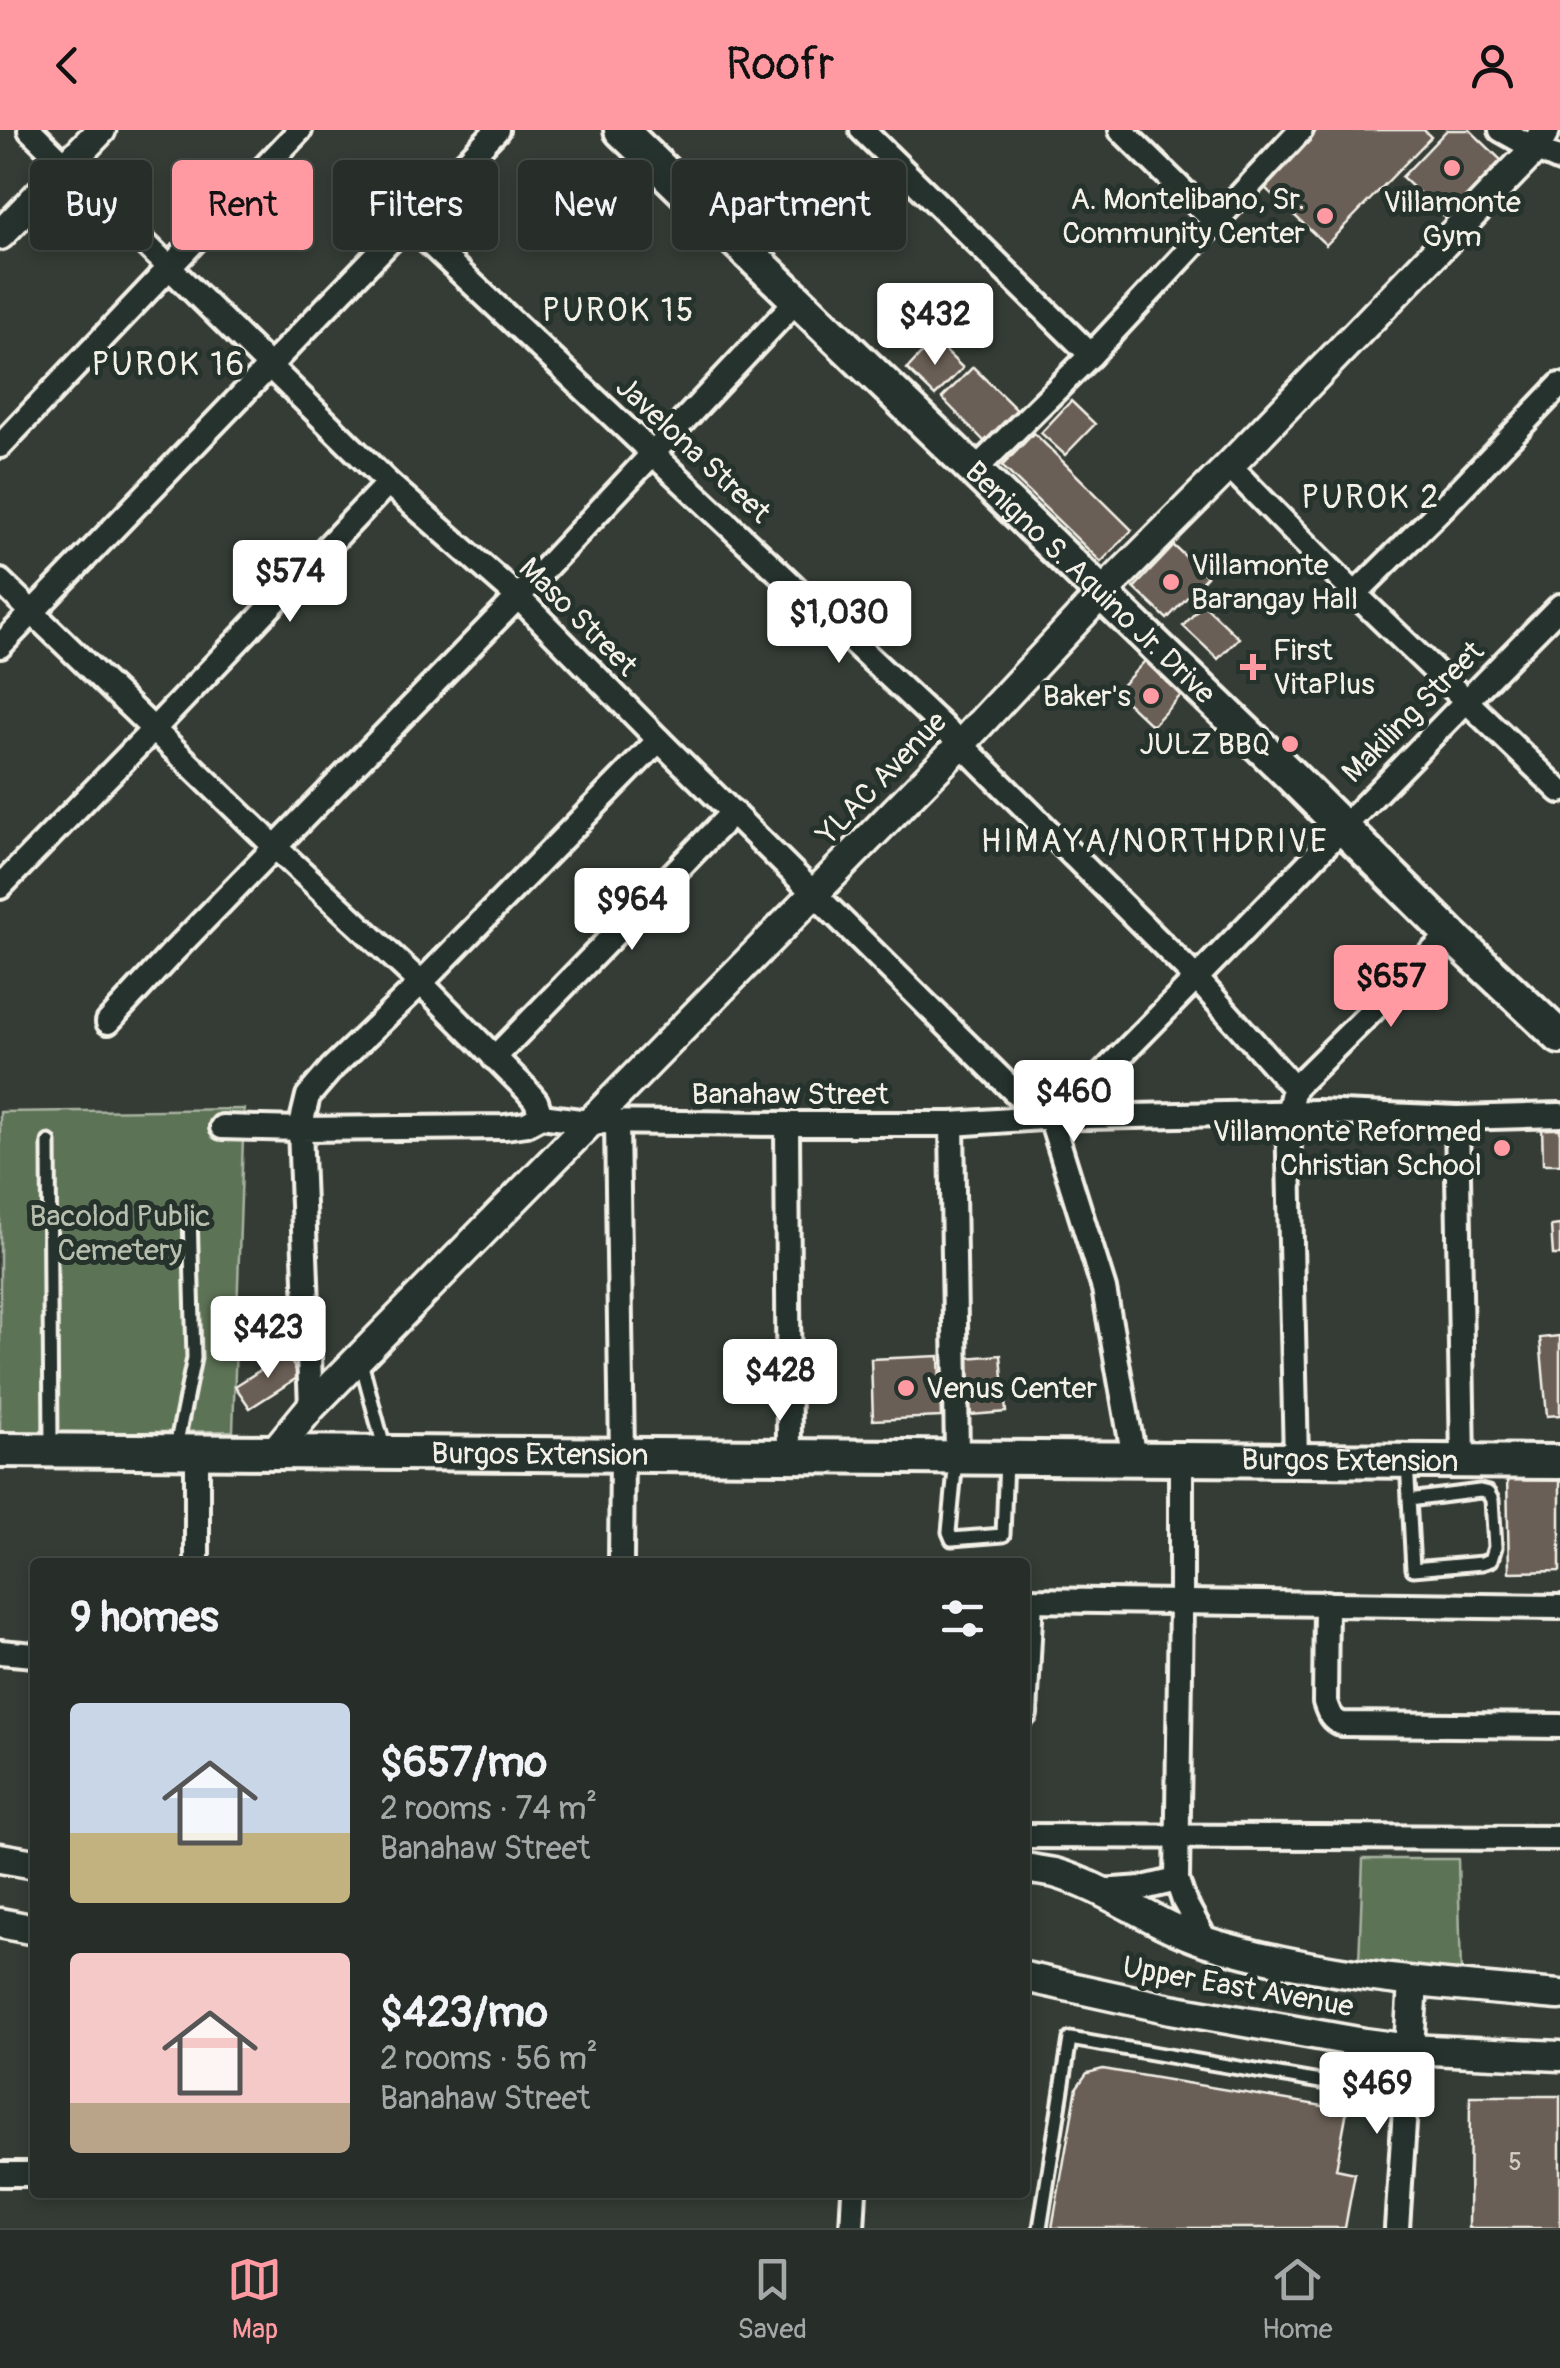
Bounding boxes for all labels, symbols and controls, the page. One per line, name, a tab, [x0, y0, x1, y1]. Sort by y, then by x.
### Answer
text: Roofr	[726, 37, 834, 93]
icon: back	[40, 38, 95, 93]
icon: person	[1465, 38, 1520, 93]
marker: Villamonte Gym	[1441, 157, 1463, 179]
chip: Buy	[30, 160, 152, 250]
chip: Rent	[172, 160, 313, 250]
chip: Filters	[333, 160, 498, 250]
chip: New	[518, 160, 652, 250]
chip: Apartment	[672, 160, 906, 250]
place label: A. Montelibano, Sr. Community Center	[1062, 181, 1305, 252]
place label: Villamonte Gym	[1383, 184, 1521, 255]
marker: A. Montelibano, Sr. Community Center	[1314, 205, 1336, 227]
pin: $432	[876, 283, 994, 368]
district label: PUROK 15	[542, 291, 696, 331]
text: $432	[899, 295, 971, 335]
district label: PUROK 16	[91, 345, 247, 385]
street label: Javelona Street	[608, 369, 779, 532]
street label: Benigno S. Aquino Jr. Drive	[957, 453, 1224, 712]
district label: PUROK 2	[1301, 478, 1441, 518]
pin: $574	[231, 540, 349, 625]
place label: Villamonte Barangay Hall	[1191, 547, 1358, 618]
street label: Maso Street	[511, 550, 646, 685]
text: $574	[255, 552, 325, 592]
marker: Villamonte Barangay Hall	[1160, 571, 1182, 593]
pin: $1,030	[758, 581, 920, 666]
text: $1,030	[789, 593, 889, 633]
place label: First VitaPlus	[1273, 632, 1375, 703]
street label: Makiling Street	[1334, 633, 1492, 791]
marker: First VitaPlus	[1242, 656, 1264, 678]
place label: Baker's	[1043, 678, 1131, 715]
marker: Baker's	[1140, 685, 1162, 707]
street label: YLAC Avenue	[809, 703, 955, 853]
place label: JULZ BBQ	[1140, 726, 1270, 763]
marker: JULZ BBQ	[1279, 733, 1301, 755]
district label: HIMAYA/NORTHDRIVE	[981, 822, 1329, 862]
pin: $964	[573, 868, 691, 953]
text: $964	[596, 880, 668, 920]
pin: $657	[1332, 945, 1450, 1030]
text: $657	[1356, 957, 1426, 997]
pin: $460	[1015, 1060, 1133, 1145]
text: $460	[1036, 1072, 1112, 1112]
street label: Banahaw Street	[691, 1076, 889, 1113]
place label: Villamonte Reformed Christian School	[1212, 1113, 1482, 1184]
marker: Villamonte Reformed Christian School	[1491, 1137, 1513, 1159]
park label: Bacolod Public Cemetery	[30, 1198, 210, 1269]
pin: $423	[209, 1296, 327, 1381]
text: $423	[233, 1308, 303, 1348]
pin: $428	[721, 1339, 839, 1424]
text: $428	[745, 1351, 815, 1391]
place label: Venus Center	[926, 1370, 1097, 1407]
marker: Venus Center	[895, 1377, 917, 1399]
street label: Burgos Extension	[431, 1435, 649, 1473]
street label: Burgos Extension	[1241, 1441, 1459, 1480]
icon: filters	[935, 1591, 990, 1646]
text: 9 homes	[70, 1592, 219, 1644]
text: $657/mo	[380, 1737, 547, 1789]
icon: home	[150, 1743, 270, 1863]
text: 2 rooms · 74 m²	[380, 1789, 597, 1829]
text: Banahaw Street	[380, 1829, 590, 1869]
street label: Upper East Avenue	[1120, 1948, 1357, 2026]
text: $423/mo	[380, 1987, 548, 2039]
icon: home	[150, 1993, 270, 2113]
text: 2 rooms · 56 m²	[380, 2039, 598, 2079]
pin: $469	[1318, 2052, 1436, 2137]
text: $469	[1341, 2064, 1413, 2104]
text: Banahaw Street	[380, 2079, 590, 2119]
house number: 5	[1508, 2147, 1522, 2178]
tab: Map	[227, 2252, 282, 2347]
tab: Saved	[737, 2252, 807, 2347]
tab: Home	[1262, 2252, 1332, 2347]

